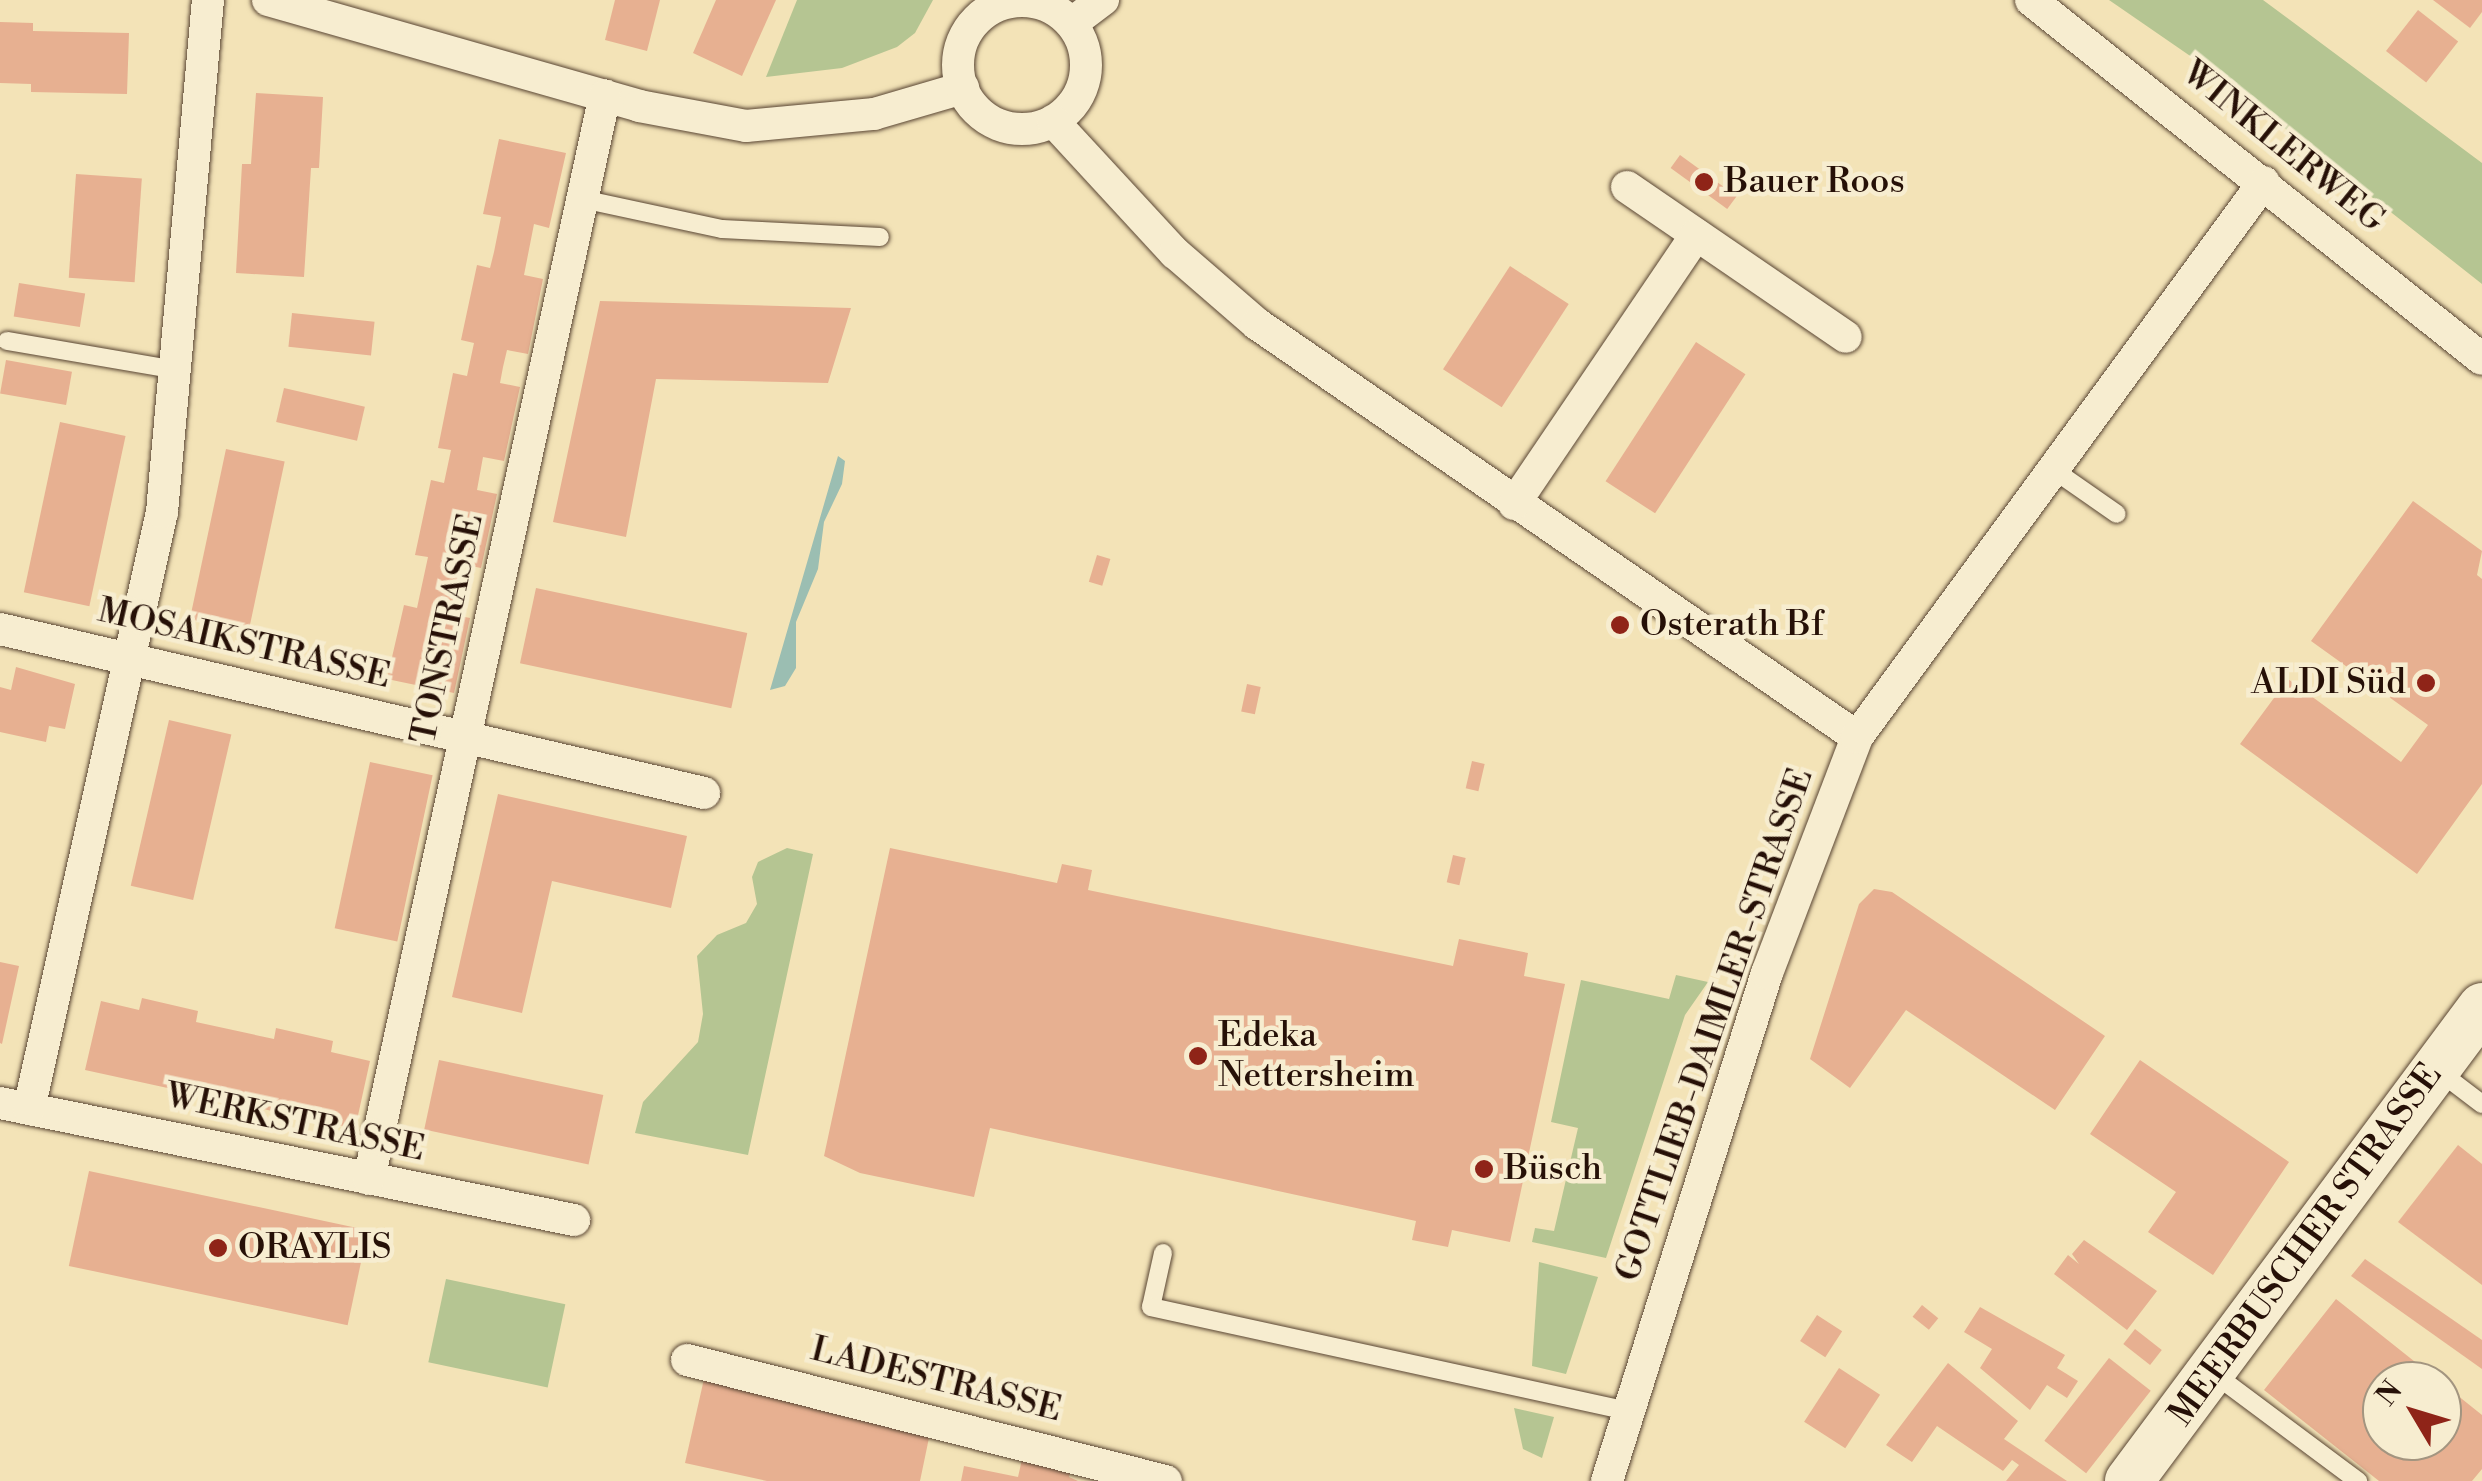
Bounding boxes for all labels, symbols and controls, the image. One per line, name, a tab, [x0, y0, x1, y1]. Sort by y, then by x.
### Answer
street label: WINKLERWEG	[2173, 52, 2393, 242]
place label: Bauer Roos	[1724, 161, 1905, 203]
marker: Bauer Roos	[1693, 171, 1715, 193]
street label: TONSTRASSE	[403, 510, 493, 748]
street label: MOSAIKSTRASSE	[94, 590, 394, 698]
place label: Osterath Bf	[1640, 604, 1824, 646]
marker: Osterath Bf	[1609, 614, 1631, 636]
place label: ALDI Süd	[2251, 662, 2406, 704]
marker: ALDI Süd	[2415, 672, 2437, 694]
street label: GOTTLIEB-DAIMLER-STRASSE	[1607, 763, 1823, 1287]
place label: Edeka Nettersheim	[1218, 1015, 1415, 1097]
marker: Edeka Nettersheim	[1187, 1045, 1209, 1067]
street label: MEERBUSCHER STRASSE	[2161, 1056, 2451, 1434]
street label: WERKSTRASSE	[162, 1075, 428, 1171]
place label: Büsch	[1504, 1148, 1602, 1190]
marker: Büsch	[1473, 1158, 1495, 1180]
place label: ORAYLIS	[238, 1227, 392, 1269]
marker: ORAYLIS	[207, 1237, 229, 1259]
street label: LADESTRASSE	[806, 1329, 1066, 1431]
north arrow	[2362, 1361, 2462, 1461]
text: N	[2369, 1374, 2410, 1413]

